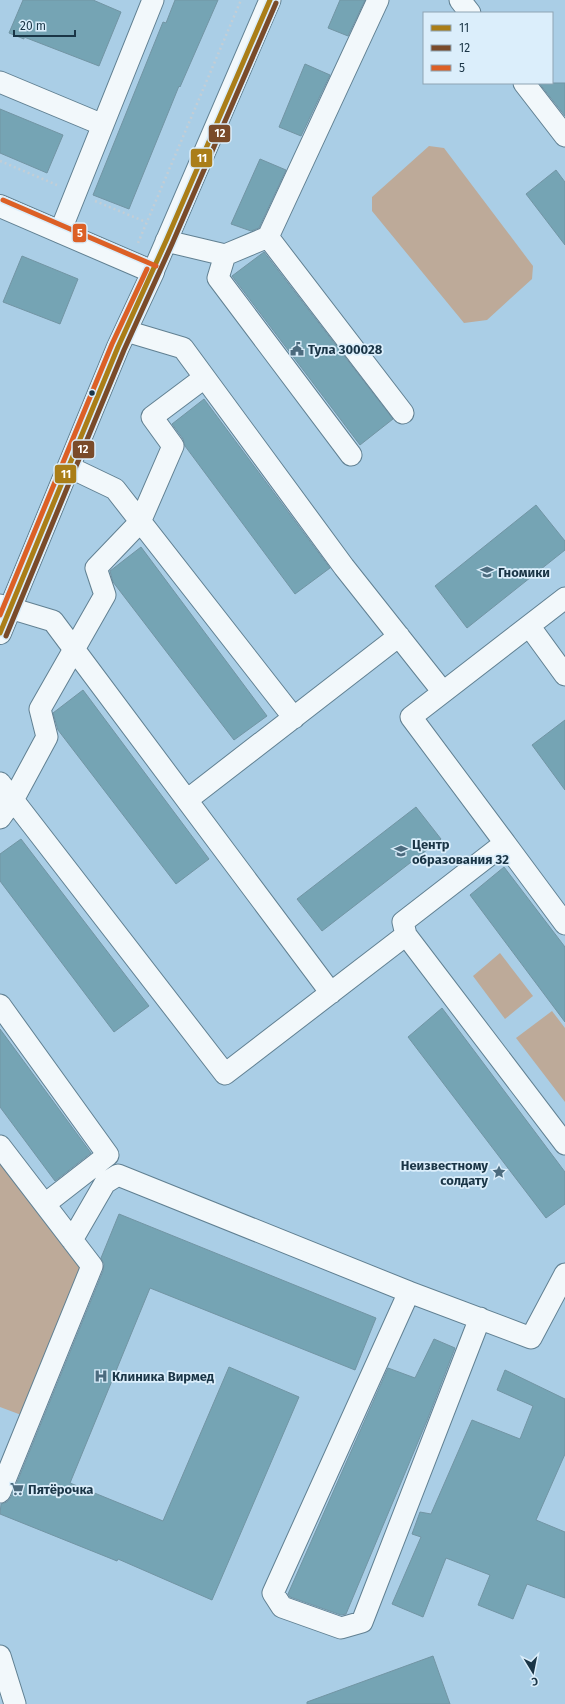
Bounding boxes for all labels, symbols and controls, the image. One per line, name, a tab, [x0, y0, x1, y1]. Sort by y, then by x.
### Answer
scale bar	[14, 12, 75, 38]
legend	[423, 12, 553, 84]
text: 20 m	[20, 19, 46, 33]
text: 11	[459, 21, 469, 35]
text: 12	[459, 41, 470, 55]
text: 5	[459, 61, 465, 75]
line badge: 12	[208, 124, 231, 143]
text: 12	[215, 127, 226, 140]
line badge: 11	[190, 148, 213, 168]
text: 11	[197, 152, 207, 165]
line badge: 5	[72, 223, 87, 243]
text: 5	[77, 227, 83, 240]
public building icon: Тула 300028	[289, 341, 305, 357]
place label: Тула 300028	[308, 342, 383, 357]
unlabelled marker	[87, 388, 97, 398]
line badge: 12	[72, 440, 95, 459]
text: 12	[78, 443, 89, 456]
line badge: 11	[54, 464, 77, 484]
text: 11	[61, 468, 71, 481]
school or university icon: Гномики	[479, 564, 495, 580]
place label: Гномики	[498, 565, 550, 580]
place label: Центр образования 32	[412, 837, 509, 867]
school or university icon: Центр образования 32	[393, 843, 409, 859]
place label: Неизвестному солдату	[401, 1158, 488, 1188]
place icon: Неизвестному солдату	[491, 1164, 507, 1180]
hospital icon: Клиника Вирмед	[93, 1368, 109, 1384]
place label: Клиника Вирмед	[112, 1369, 215, 1384]
supermarket icon: Пятёрочка	[9, 1481, 25, 1497]
place label: Пятёрочка	[28, 1482, 93, 1497]
north arrow	[513, 1652, 553, 1692]
text: С	[530, 1674, 539, 1688]

